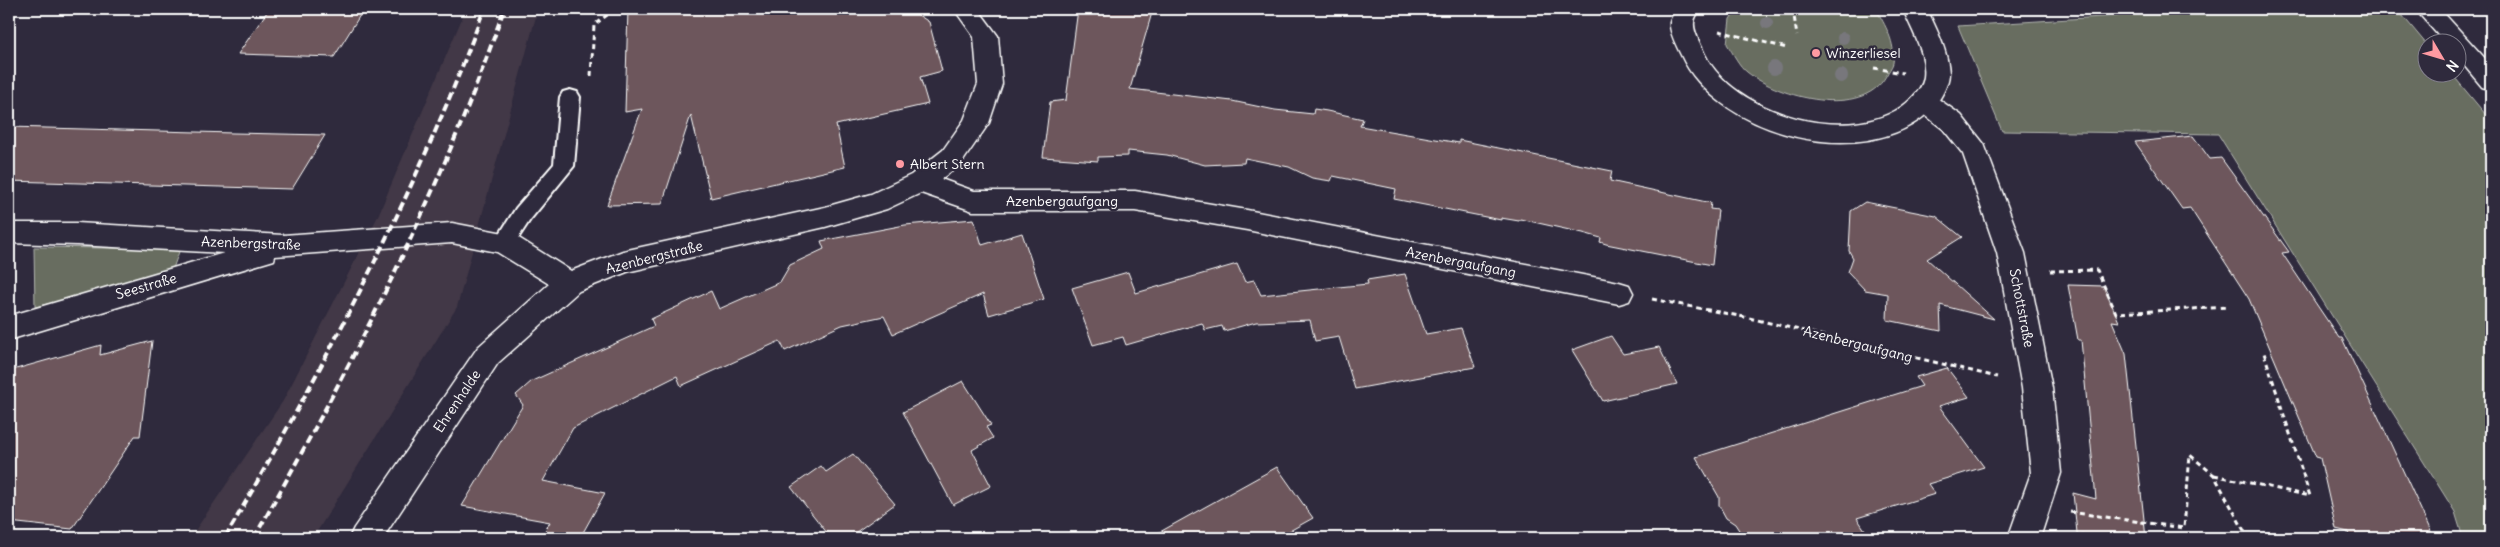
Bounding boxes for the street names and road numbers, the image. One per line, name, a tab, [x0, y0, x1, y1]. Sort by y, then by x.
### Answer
street label: Azenbergaufgang	[1006, 192, 1118, 210]
street label: Azenbergstraße	[201, 232, 301, 254]
street label: Azenbergstraße	[604, 236, 704, 278]
street label: Azenbergaufgang	[1404, 242, 1518, 282]
street label: Schottstraße	[2006, 267, 2038, 349]
street label: Seestraße	[113, 269, 179, 303]
street label: Azenbergaufgang	[1802, 322, 1914, 366]
street label: Ehrenhalde	[429, 366, 485, 436]

